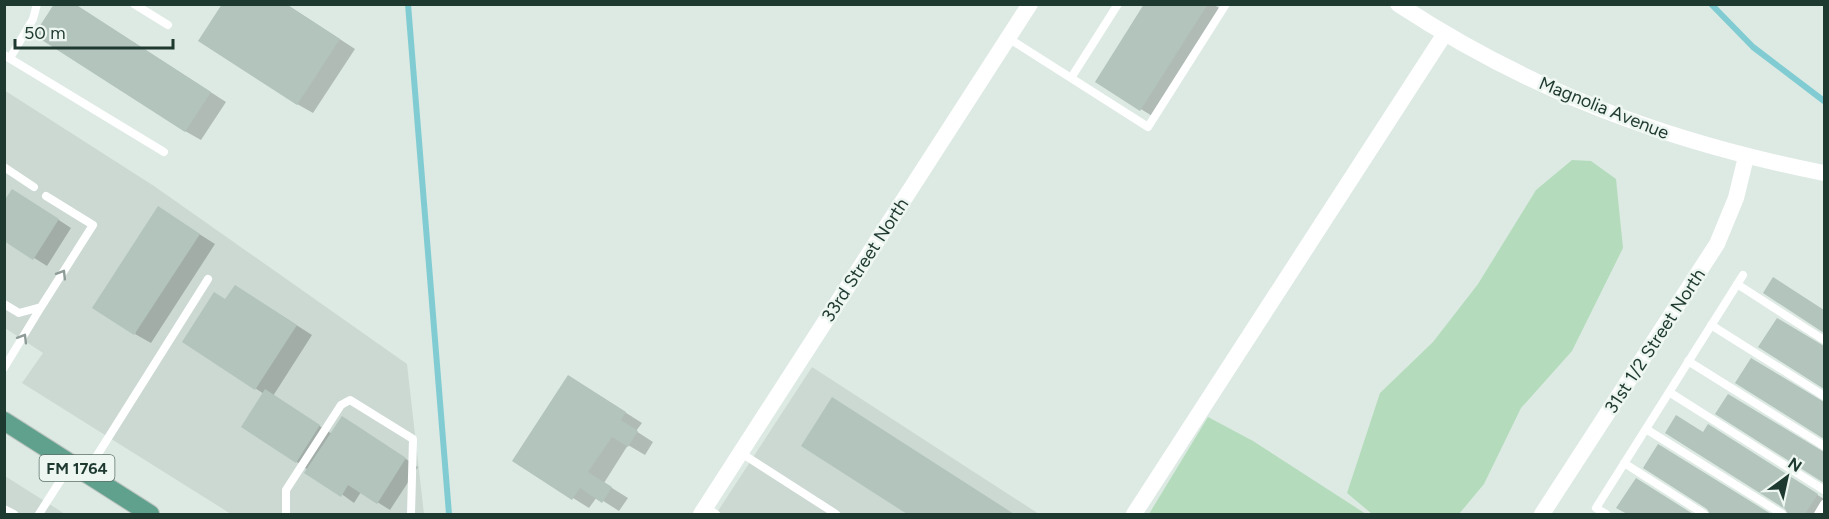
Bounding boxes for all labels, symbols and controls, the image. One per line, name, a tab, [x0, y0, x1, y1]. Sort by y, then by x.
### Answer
scale bar	[15, 12, 172, 50]
text: 50 m	[24, 22, 66, 44]
street label: Magnolia Avenue	[1536, 72, 1672, 144]
street label: 33rd Street North	[817, 194, 913, 326]
street label: 31st 1/2 Street North	[1600, 265, 1710, 417]
one-way arrow	[55, 270, 67, 280]
one-way arrow	[15, 334, 27, 344]
north arrow	[1757, 447, 1817, 507]
text: N	[1785, 454, 1805, 476]
road number: FM 1764	[40, 455, 115, 481]

